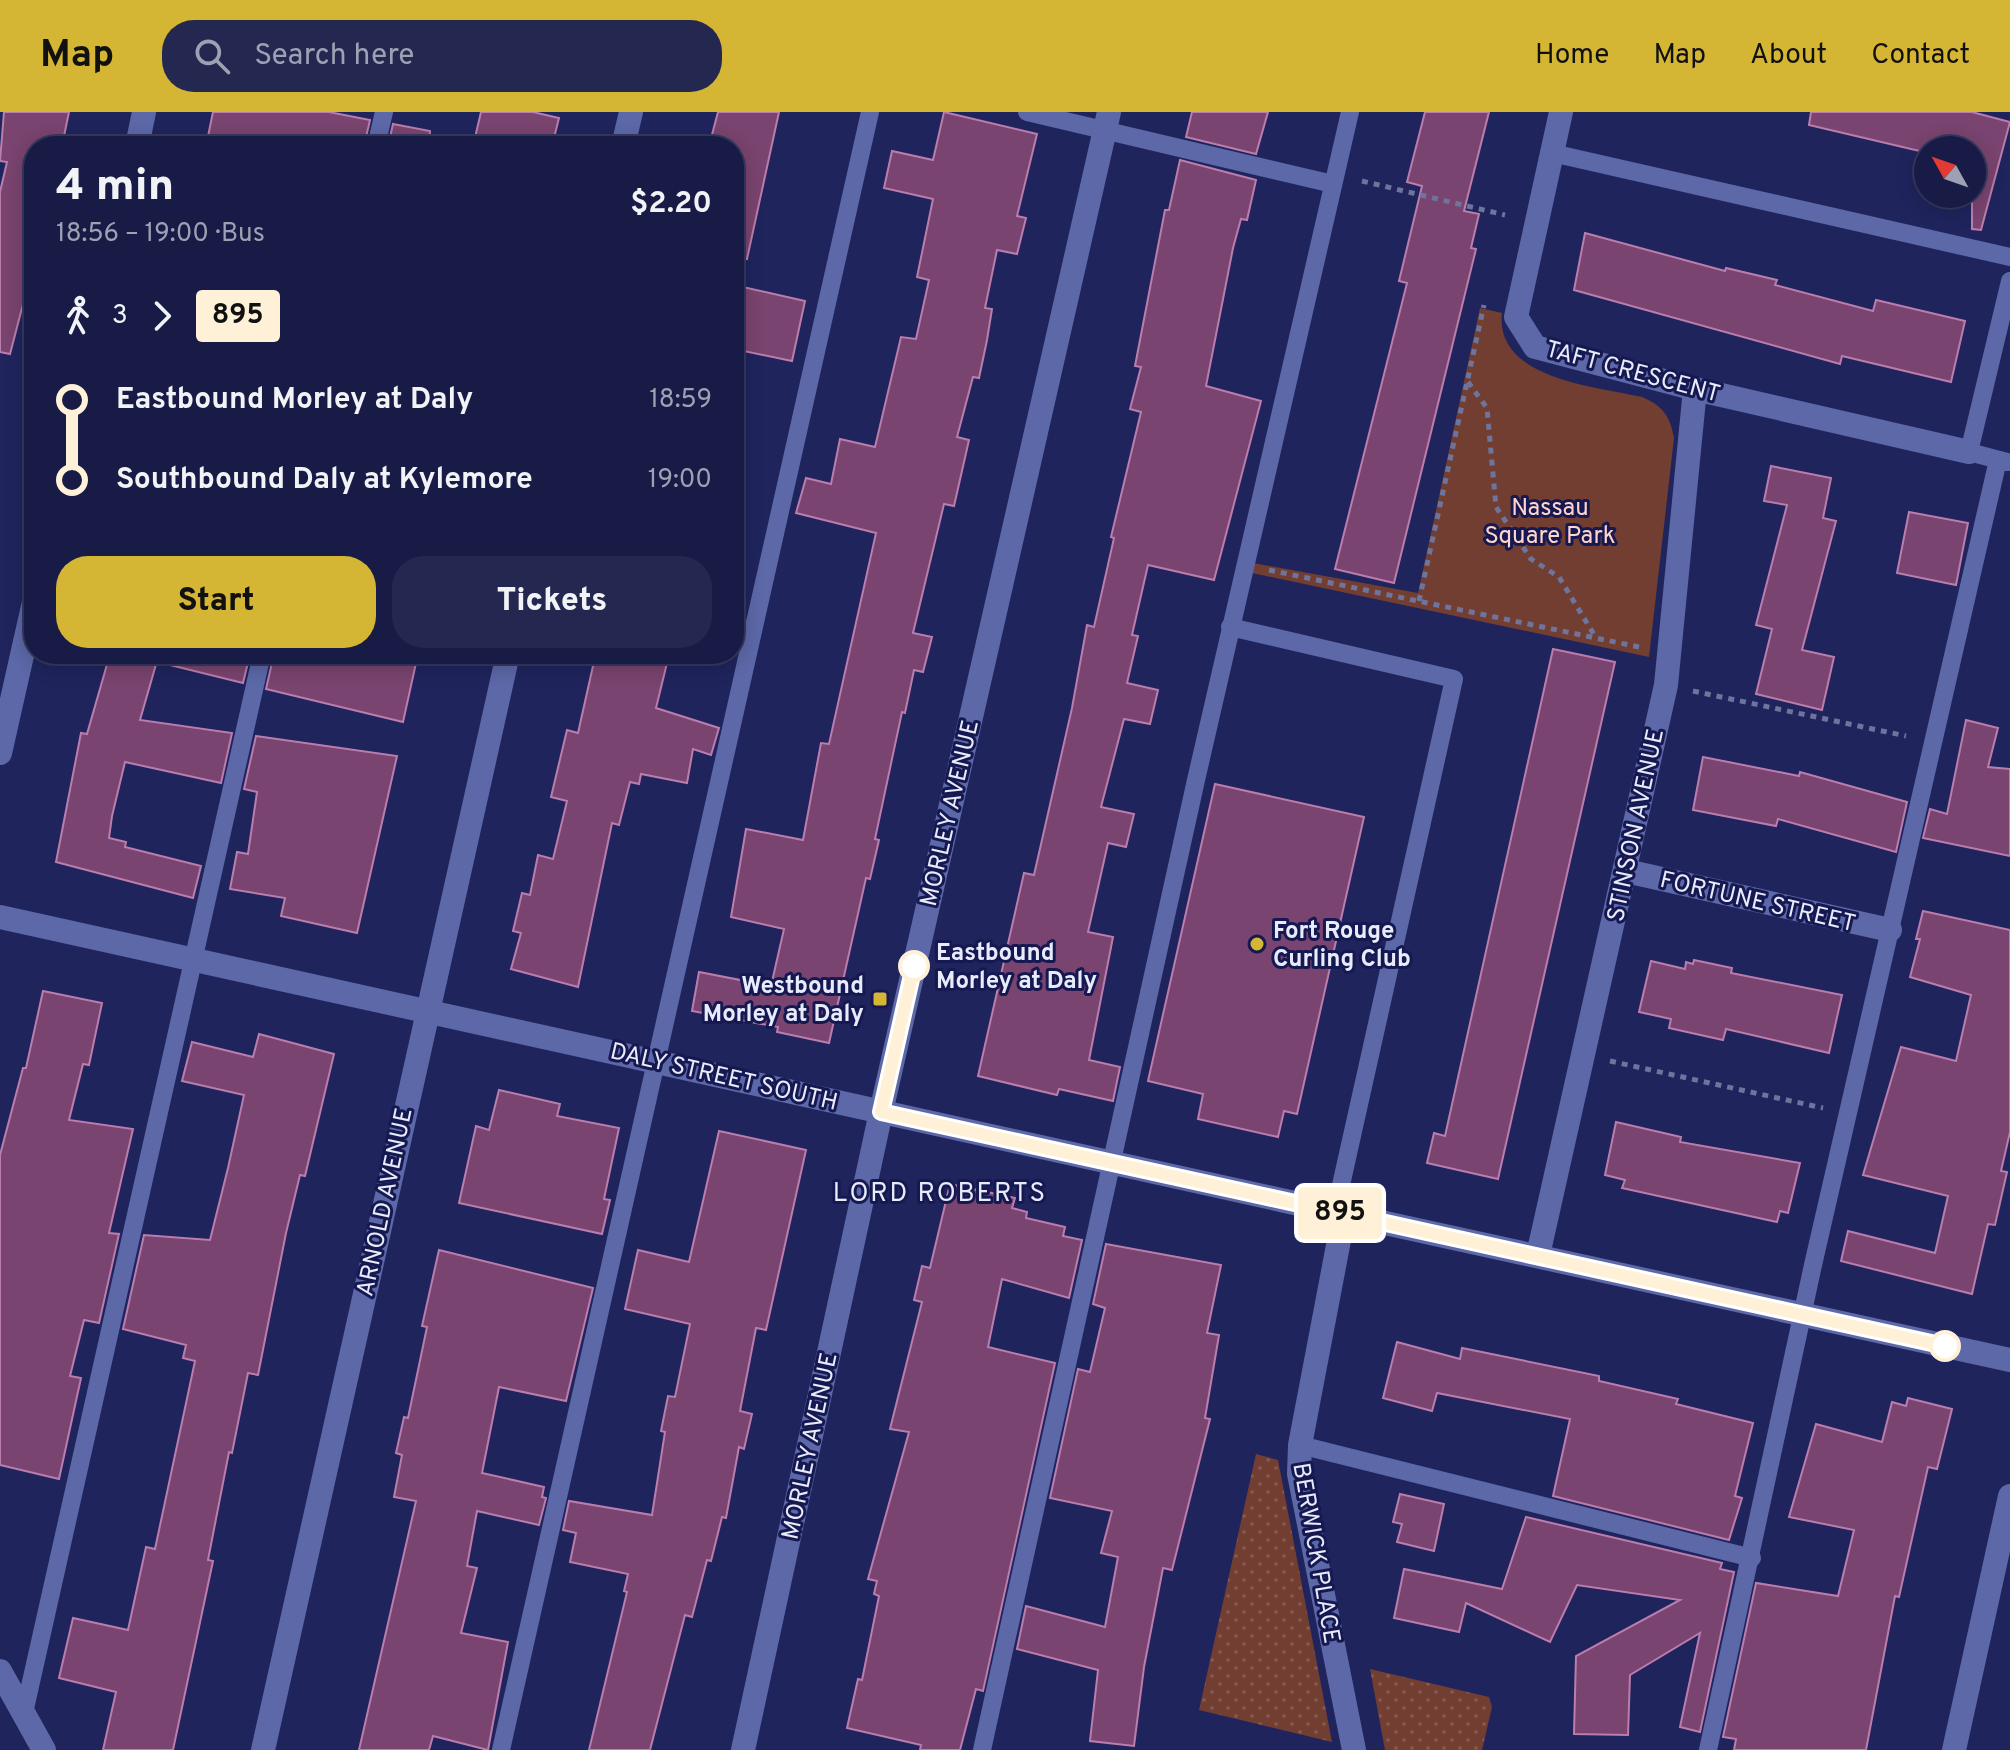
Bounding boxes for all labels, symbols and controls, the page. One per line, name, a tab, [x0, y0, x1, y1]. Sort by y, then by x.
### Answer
search box	[162, 20, 722, 92]
text: Map	[40, 32, 114, 81]
icon: search	[190, 34, 234, 78]
text: Search here	[254, 38, 414, 75]
text: Home	[1535, 38, 1609, 74]
text: Map	[1653, 38, 1706, 74]
text: About	[1750, 38, 1827, 74]
text: Contact	[1871, 38, 1970, 74]
north arrow	[1914, 136, 1986, 208]
map controls	[1914, 136, 1986, 208]
text: 4 min	[56, 160, 174, 216]
text: $2.20	[630, 186, 712, 223]
text: 18:56 – 19:00 · Bus	[56, 218, 265, 251]
icon: walk	[56, 294, 100, 338]
icon: forward	[140, 294, 184, 338]
text: 895	[212, 298, 264, 334]
text: 3	[112, 300, 128, 333]
street label: TAFT CRESCENT	[1542, 335, 1723, 411]
text: Eastbound Morley at Daly	[116, 382, 473, 419]
text: 18:59	[649, 384, 712, 417]
text: Southbound Daly at Kylemore	[116, 462, 533, 499]
text: 19:00	[648, 464, 712, 497]
park label: Nassau Square Park	[1485, 494, 1615, 552]
button: Start	[56, 556, 376, 648]
button: Tickets	[392, 556, 712, 648]
street label: MORLEY AVENUE	[915, 717, 987, 910]
street label: STINSON AVENUE	[1602, 726, 1672, 925]
street label: FORTUNE STREET	[1657, 866, 1858, 940]
place label: Fort Rouge Curling Club	[1273, 917, 1411, 975]
marker: Fort Rouge Curling Club	[1248, 935, 1266, 953]
place label: Eastbound Morley at Daly	[936, 939, 1097, 997]
marker: Eastbound Morley at Daly	[899, 951, 929, 981]
place label: Westbound Morley at Daly	[703, 972, 864, 1030]
marker: Westbound Morley at Daly	[871, 990, 889, 1008]
street label: DALY STREET SOUTH	[607, 1037, 840, 1119]
street label: ARNOLD AVENUE	[351, 1105, 421, 1299]
district label: LORD ROBERTS	[833, 1178, 1047, 1211]
line badge: 895	[1294, 1187, 1386, 1239]
text: 895	[1314, 1195, 1366, 1231]
unlabelled marker	[1930, 1331, 1960, 1361]
street label: MORLEY AVENUE	[776, 1350, 845, 1543]
street label: BERWICK PLACE	[1284, 1461, 1346, 1646]

